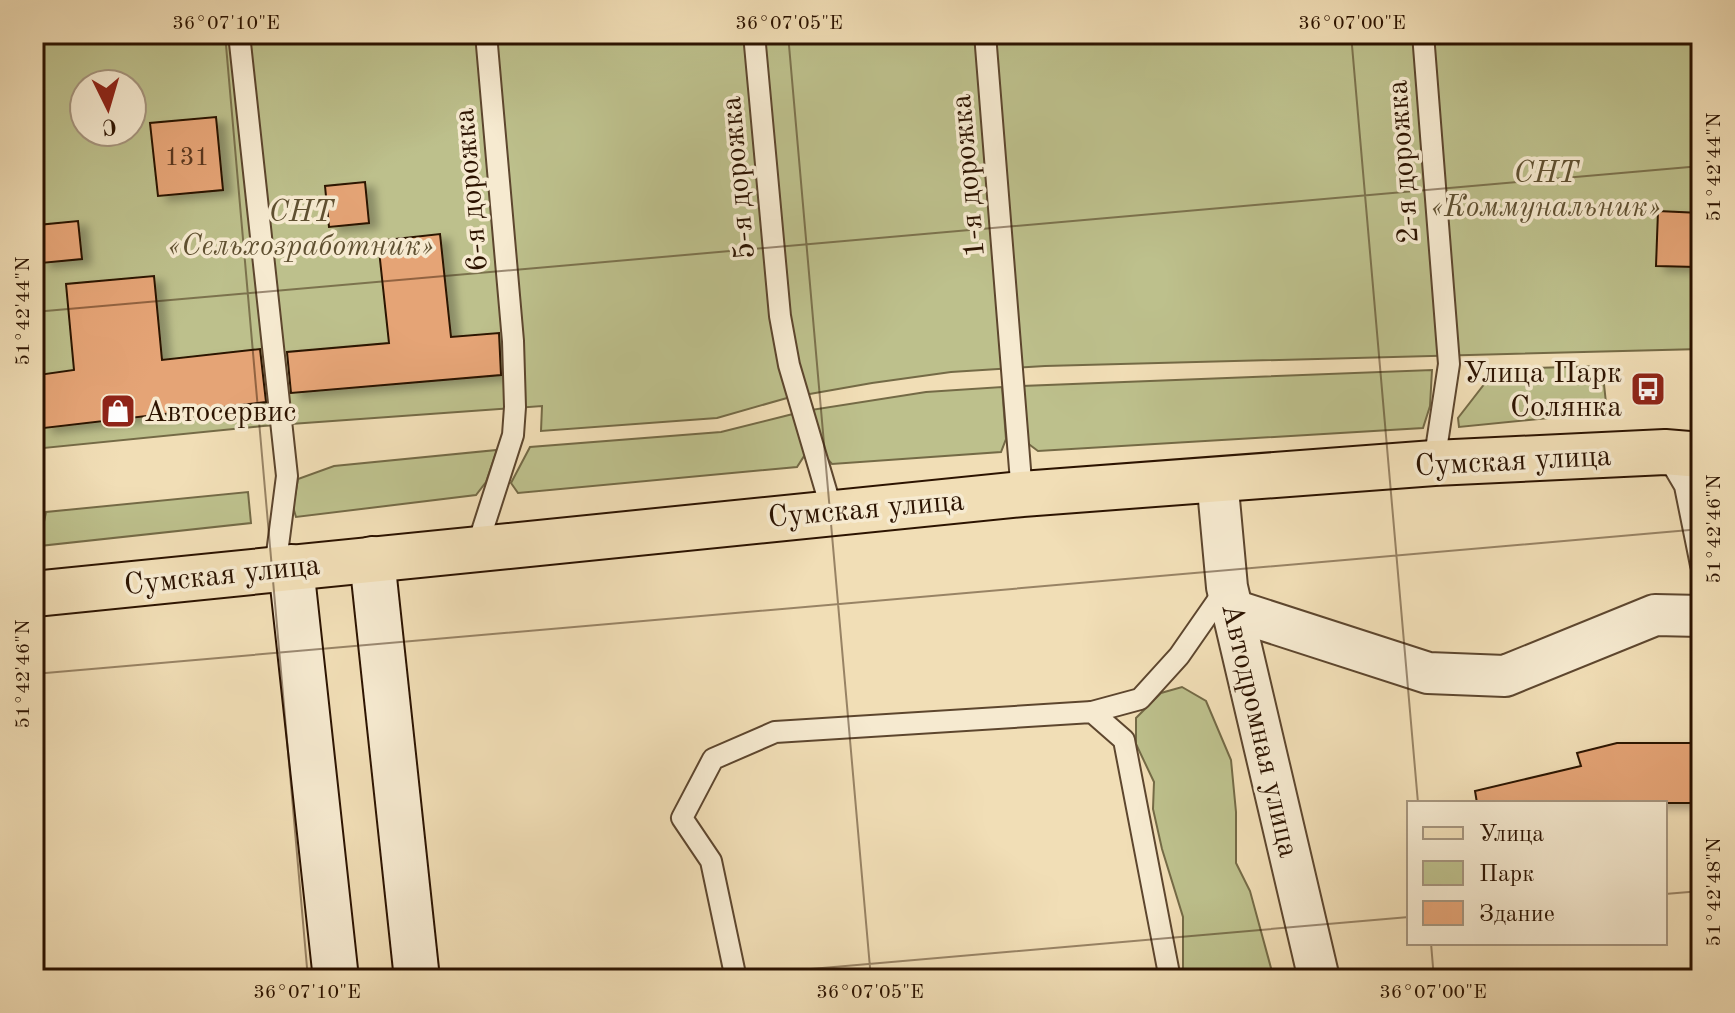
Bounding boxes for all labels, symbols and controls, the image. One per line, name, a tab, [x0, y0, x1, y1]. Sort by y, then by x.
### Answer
text: 36°07'10"E	[172, 14, 280, 34]
text: 36°07'05"E	[735, 14, 843, 34]
text: 36°07'00"E	[1298, 14, 1406, 34]
north arrow	[68, 68, 148, 148]
street label: 2-я дорожка	[1383, 79, 1425, 245]
street label: 1-я дорожка	[947, 93, 991, 259]
street label: 5-я дорожка	[717, 95, 761, 261]
street label: 6-я дорожка	[450, 107, 494, 273]
text: 51°42'44"N	[1705, 112, 1725, 222]
text: С	[101, 114, 118, 138]
house number: 131	[164, 145, 210, 171]
park label: СНТ «Коммунальник»	[1431, 159, 1661, 223]
park label: СНТ «Сельхозработник»	[168, 198, 434, 262]
text: 51°42'44"N	[14, 256, 34, 366]
place label: Улица Парк Солянка	[1463, 359, 1622, 423]
bus stop icon: Улица Парк Солянка	[1629, 370, 1667, 408]
shop icon: Автосервис	[99, 392, 137, 430]
place label: Автосервис	[144, 398, 296, 428]
street label: Сумская улица	[1414, 442, 1612, 482]
text: 51°42'46"N	[1705, 474, 1725, 584]
street label: Сумская улица	[767, 486, 966, 534]
street label: Сумская улица	[123, 551, 322, 601]
street label: Автодромная улица	[1215, 600, 1303, 861]
text: 51°42'46"N	[14, 619, 34, 729]
legend	[1407, 801, 1667, 945]
text: Улица	[1479, 823, 1544, 847]
text: 51°42'48"N	[1705, 837, 1725, 947]
text: Парк	[1479, 863, 1534, 887]
text: Здание	[1479, 903, 1555, 927]
text: 36°07'10"E	[253, 983, 361, 1003]
text: 36°07'05"E	[816, 983, 924, 1003]
text: 36°07'00"E	[1379, 983, 1487, 1003]

